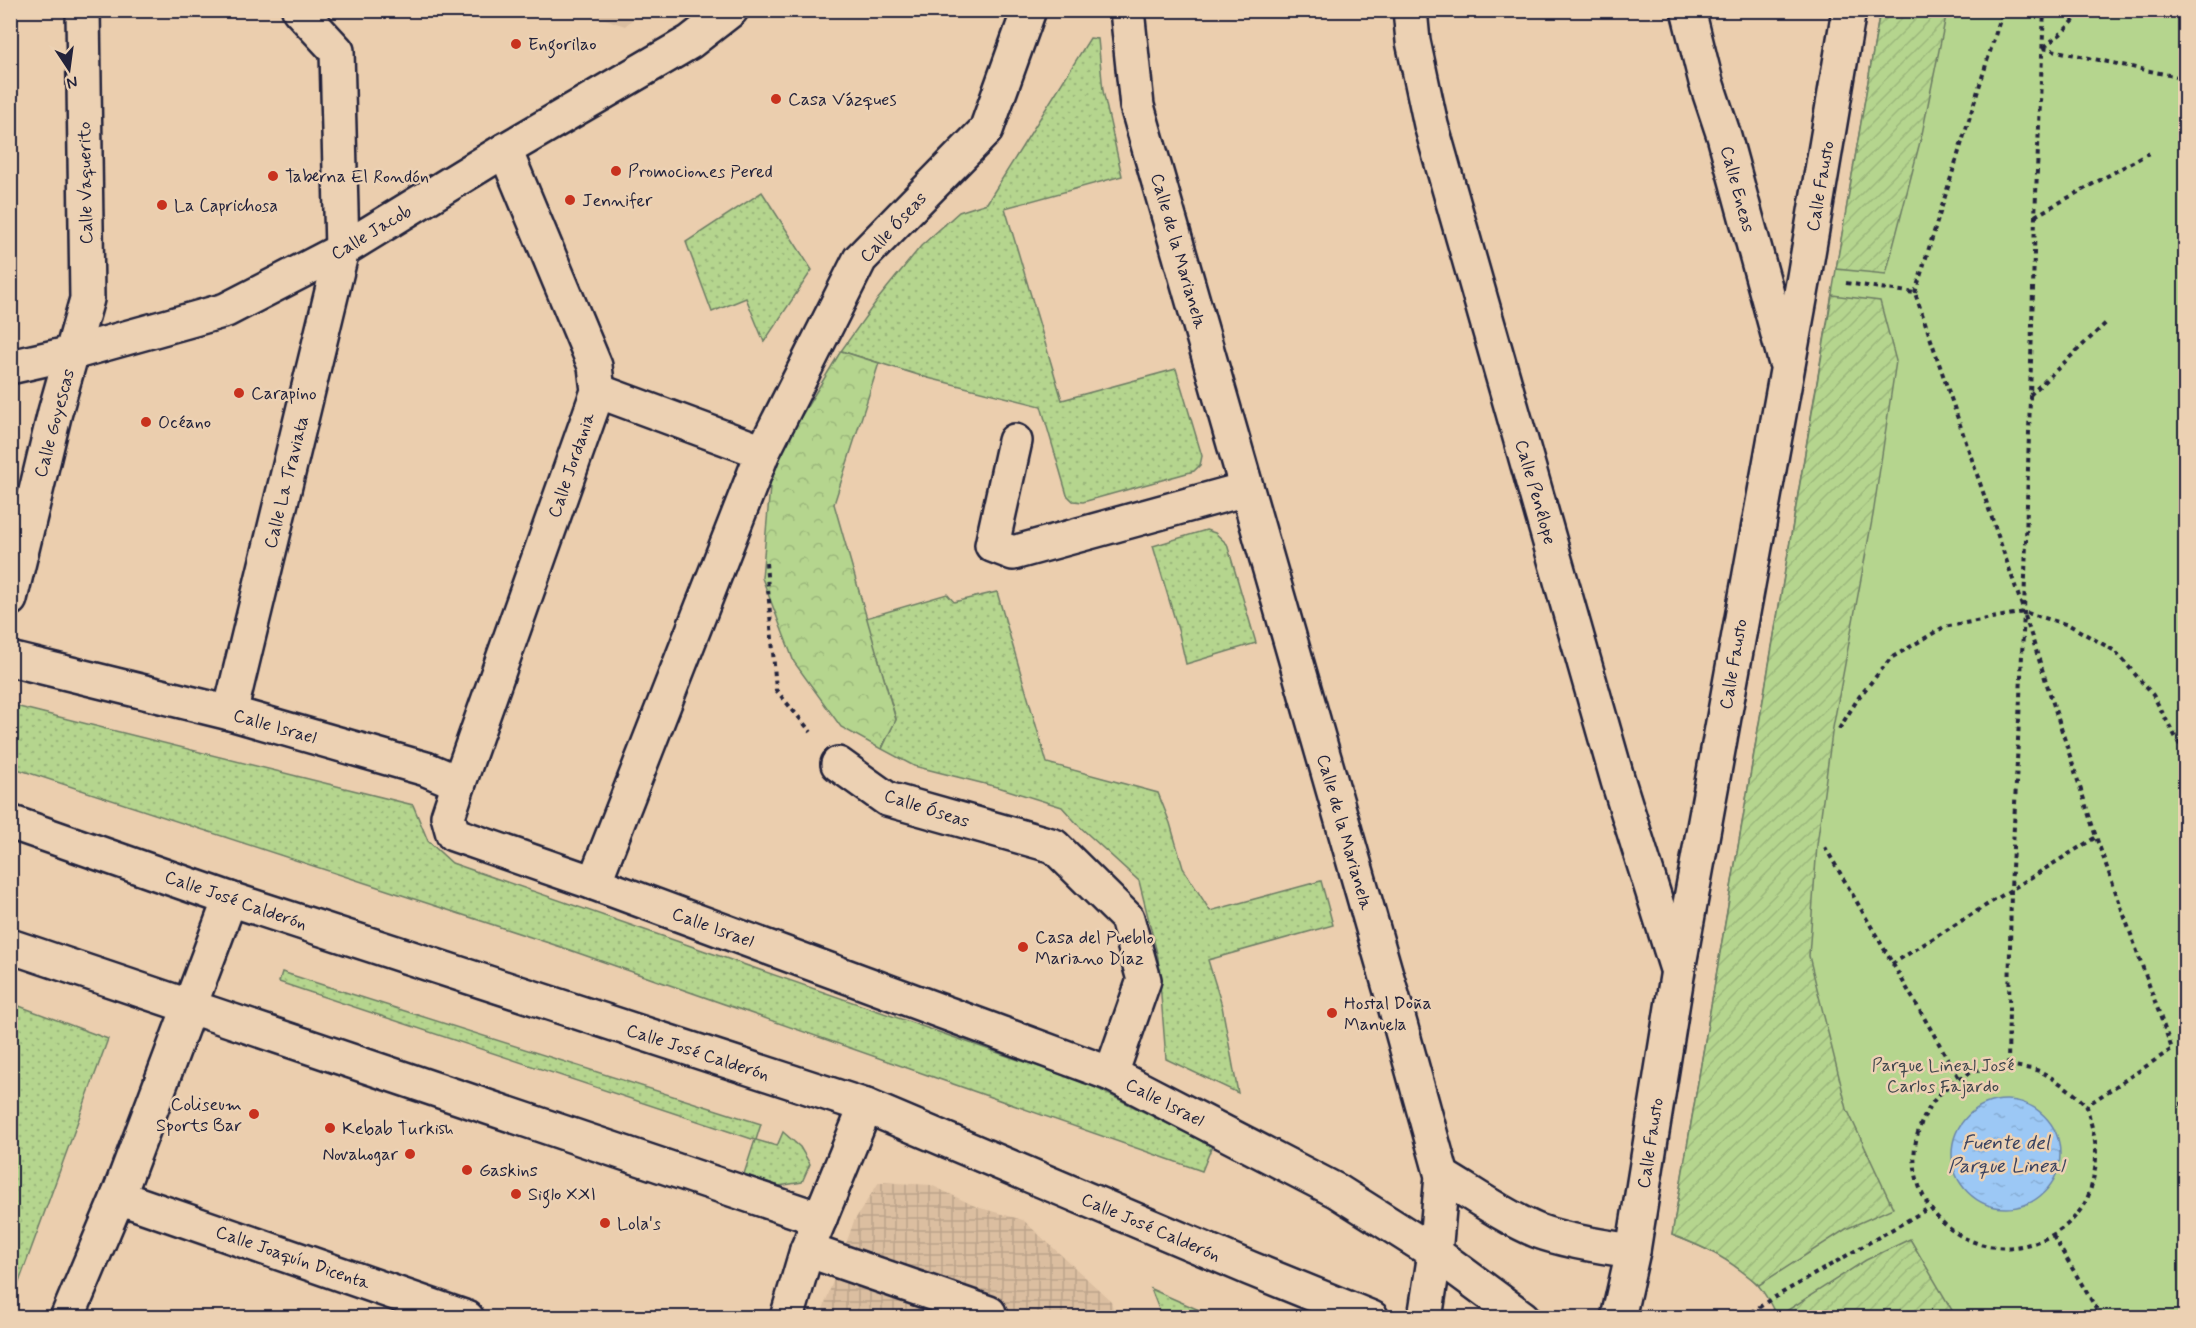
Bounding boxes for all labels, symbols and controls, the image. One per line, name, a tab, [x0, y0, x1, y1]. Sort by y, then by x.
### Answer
place label: Engorilao	[528, 33, 597, 59]
marker: Engorilao	[509, 37, 523, 51]
north arrow	[39, 39, 99, 99]
text: N	[64, 71, 80, 94]
place label: Casa Vázques	[788, 88, 897, 112]
marker: Casa Vázques	[769, 92, 783, 106]
street label: Calle Vaquerito	[73, 121, 99, 245]
street label: Calle Fausto	[1801, 139, 1841, 233]
street label: Calle Eneas	[1714, 143, 1760, 235]
place label: Promociones Pered	[628, 160, 773, 184]
marker: Promociones Pered	[609, 164, 623, 178]
place label: Taberna El Rondón	[285, 165, 429, 189]
marker: Taberna El Rondón	[266, 169, 280, 183]
street label: Calle de la Marianela	[1144, 171, 1212, 332]
street label: Calle Óseas	[855, 187, 933, 268]
place label: Jennifer	[582, 189, 653, 213]
marker: Jennifer	[563, 193, 577, 207]
place label: La Caprichosa	[174, 194, 278, 218]
marker: La Caprichosa	[155, 198, 169, 212]
street label: Calle Jacob	[327, 199, 417, 266]
street label: Calle Goyescas	[29, 366, 81, 480]
place label: Carapino	[251, 382, 317, 406]
marker: Carapino	[232, 386, 246, 400]
street label: Calle Jordania	[543, 409, 601, 521]
place label: Océano	[158, 411, 211, 435]
street label: Calle La Traviata	[259, 413, 315, 551]
marker: Océano	[139, 415, 153, 429]
street label: Calle Penélope	[1509, 437, 1561, 547]
street label: Calle Fausto	[1714, 617, 1754, 711]
street label: Calle Israel	[230, 704, 319, 750]
street label: Calle de la Marianela	[1310, 752, 1378, 913]
street label: Calle Óseas	[881, 784, 973, 834]
street label: Calle José Calderón	[161, 865, 310, 937]
street label: Calle Israel	[668, 902, 757, 954]
place label: Casa del Pueblo Mariano Díaz	[1035, 926, 1154, 971]
marker: Casa del Pueblo Mariano Díaz	[1016, 940, 1030, 954]
place label: Hostal Doña Manuela	[1344, 992, 1432, 1037]
marker: Hostal Doña Manuela	[1325, 1006, 1339, 1020]
street label: Calle José Calderón	[623, 1018, 772, 1087]
park label: Parque Lineal José Carlos Fajardo	[1872, 1054, 2014, 1099]
street label: Calle Israel	[1121, 1073, 1208, 1133]
place label: Coliseum Sports Bar	[156, 1093, 242, 1138]
street label: Calle Fausto	[1632, 1096, 1670, 1190]
marker: Coliseum Sports Bar	[247, 1107, 261, 1121]
place label: Kebab Turkish	[342, 1117, 454, 1141]
marker: Kebab Turkish	[323, 1121, 337, 1135]
water label: Fuente del Parque Lineal	[1948, 1130, 2067, 1180]
place label: Novahogar	[322, 1143, 399, 1167]
marker: Novahogar	[403, 1147, 417, 1161]
place label: Gaskins	[479, 1159, 538, 1183]
marker: Gaskins	[460, 1163, 474, 1177]
place label: Siglo XXI	[528, 1183, 596, 1209]
marker: Siglo XXI	[509, 1187, 523, 1201]
street label: Calle José Calderón	[1077, 1188, 1224, 1268]
place label: Lola's	[617, 1212, 661, 1236]
marker: Lola's	[598, 1216, 612, 1230]
street label: Calle Joaquín Dicenta	[212, 1220, 373, 1296]

